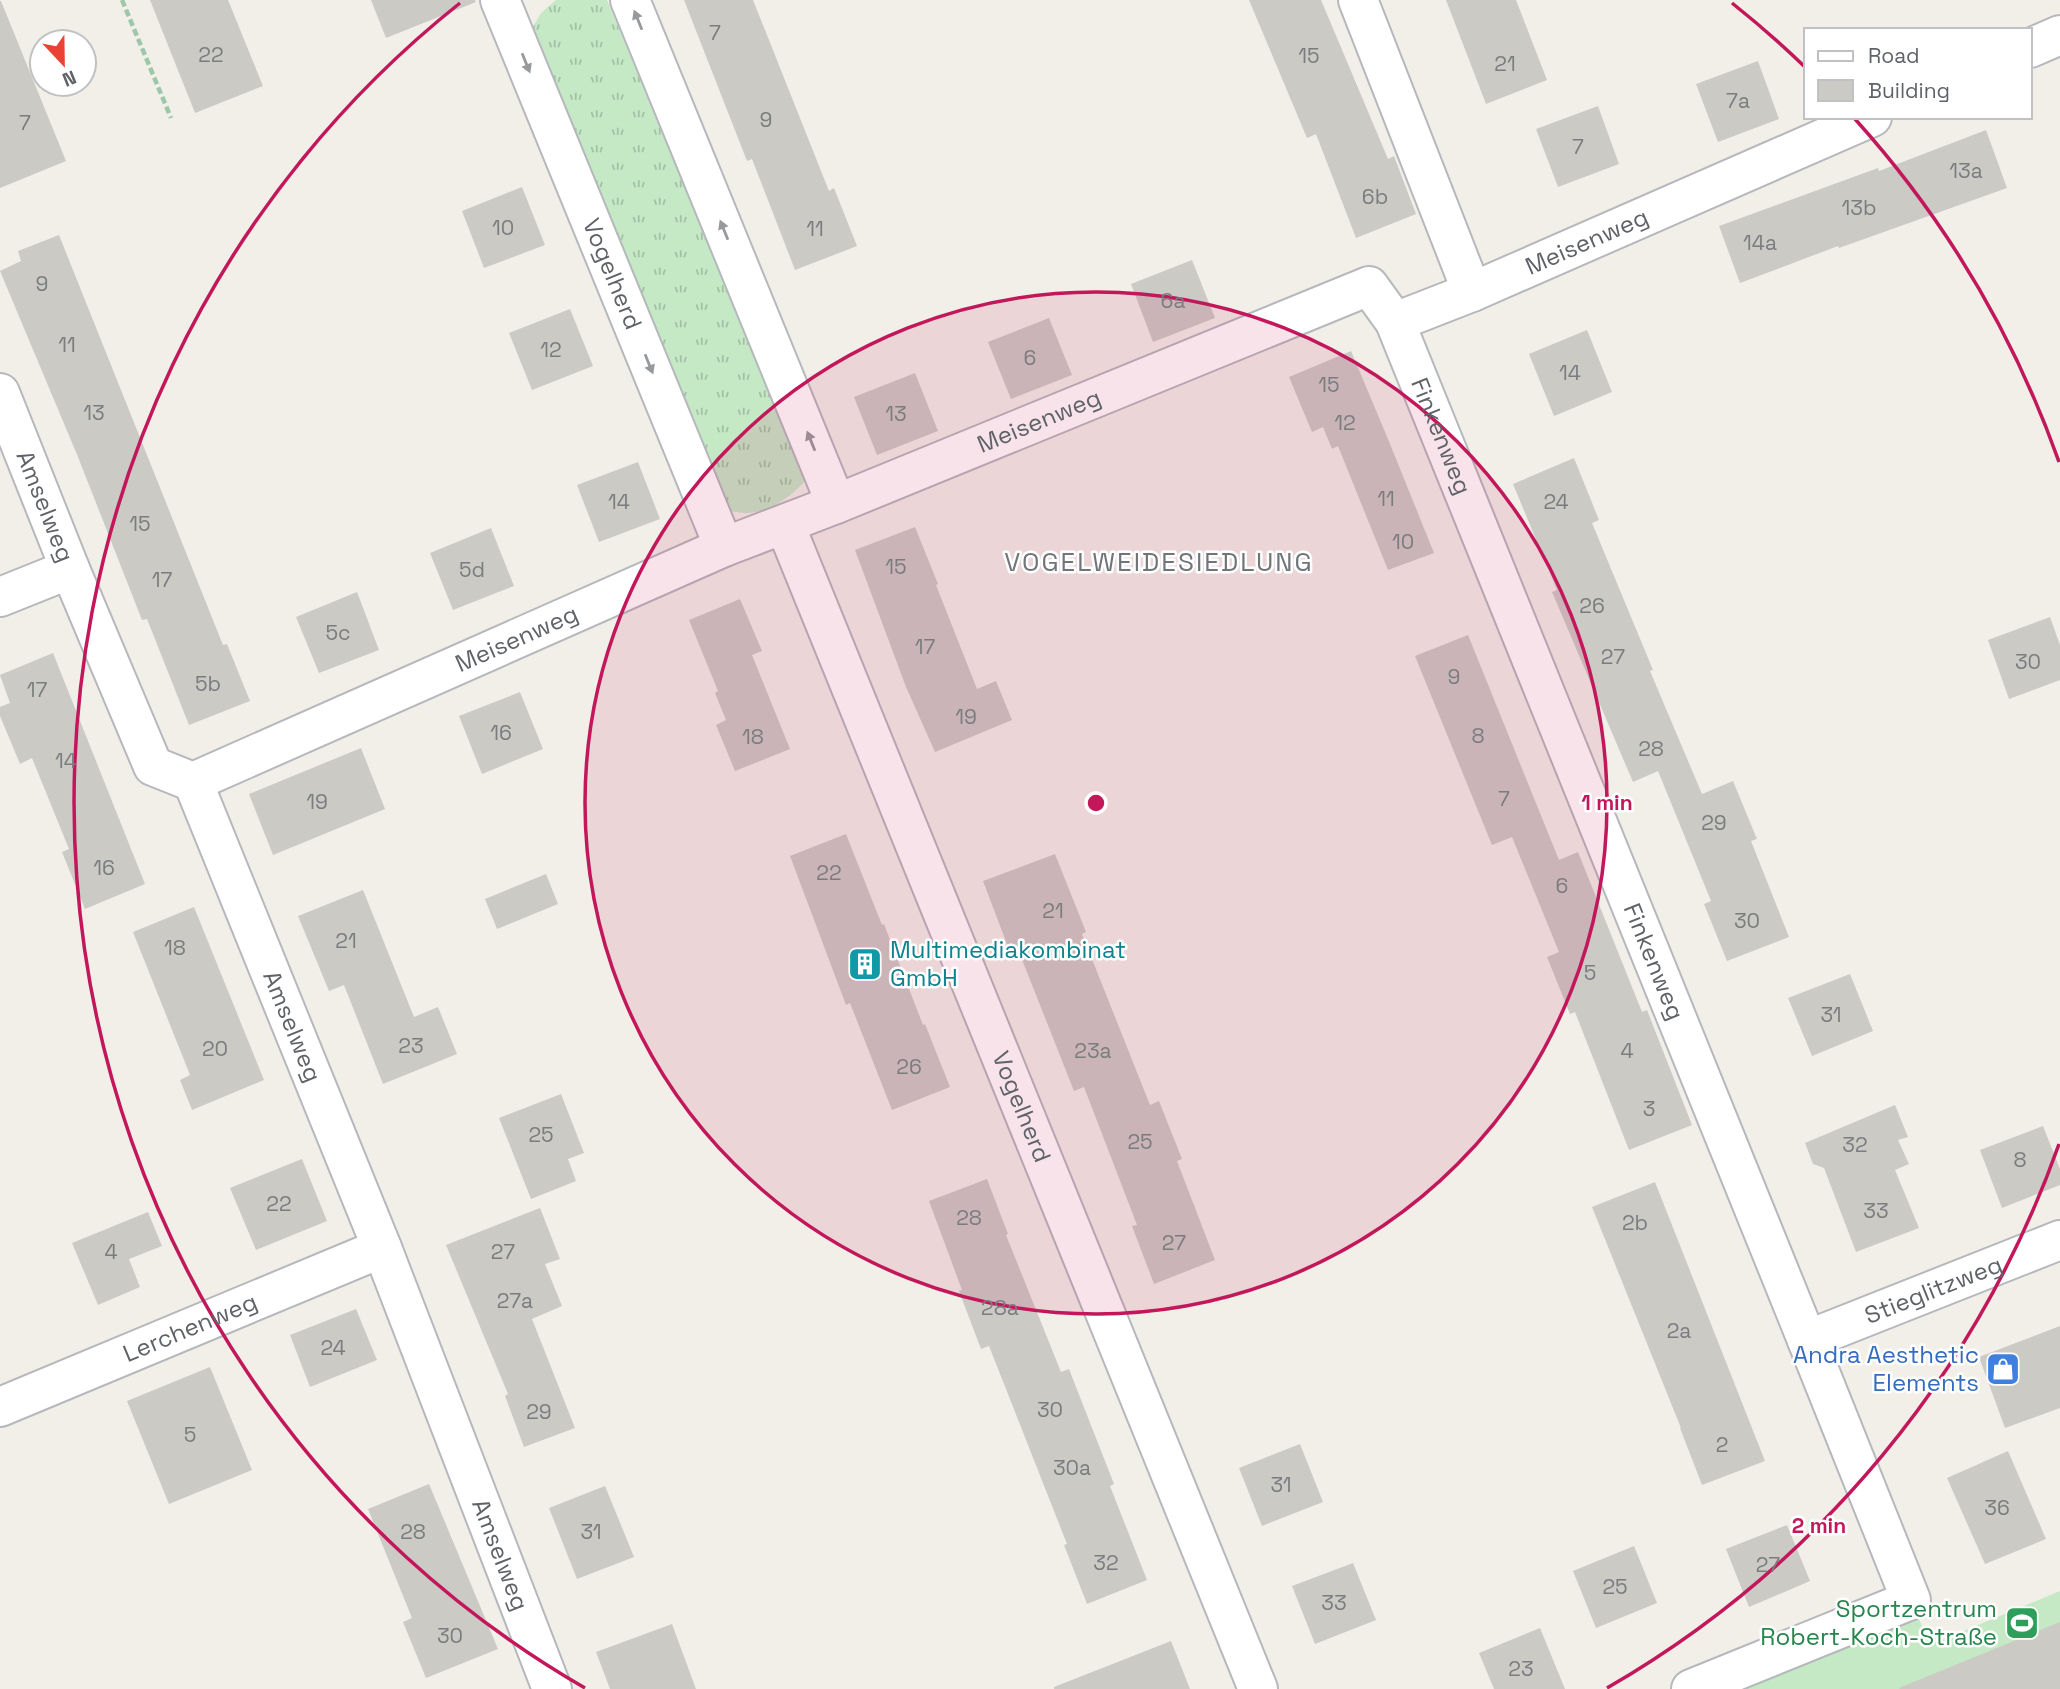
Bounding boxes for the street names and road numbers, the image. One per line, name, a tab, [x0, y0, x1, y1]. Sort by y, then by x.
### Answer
street label: Meisenweg	[1520, 201, 1653, 282]
street label: Vogelherd	[576, 214, 649, 334]
street label: Finkenweg	[1404, 373, 1479, 499]
street label: Meisenweg	[972, 381, 1105, 460]
street label: Amselweg	[9, 446, 82, 566]
street label: Meisenweg	[450, 598, 583, 679]
street label: Finkenweg	[1617, 899, 1692, 1024]
street label: Amselweg	[256, 966, 329, 1086]
street label: Vogelherd	[985, 1046, 1058, 1167]
street label: Stieglitzweg	[1860, 1248, 2007, 1331]
street label: Lerchenweg	[118, 1286, 262, 1369]
street label: Amselweg	[465, 1494, 536, 1615]

